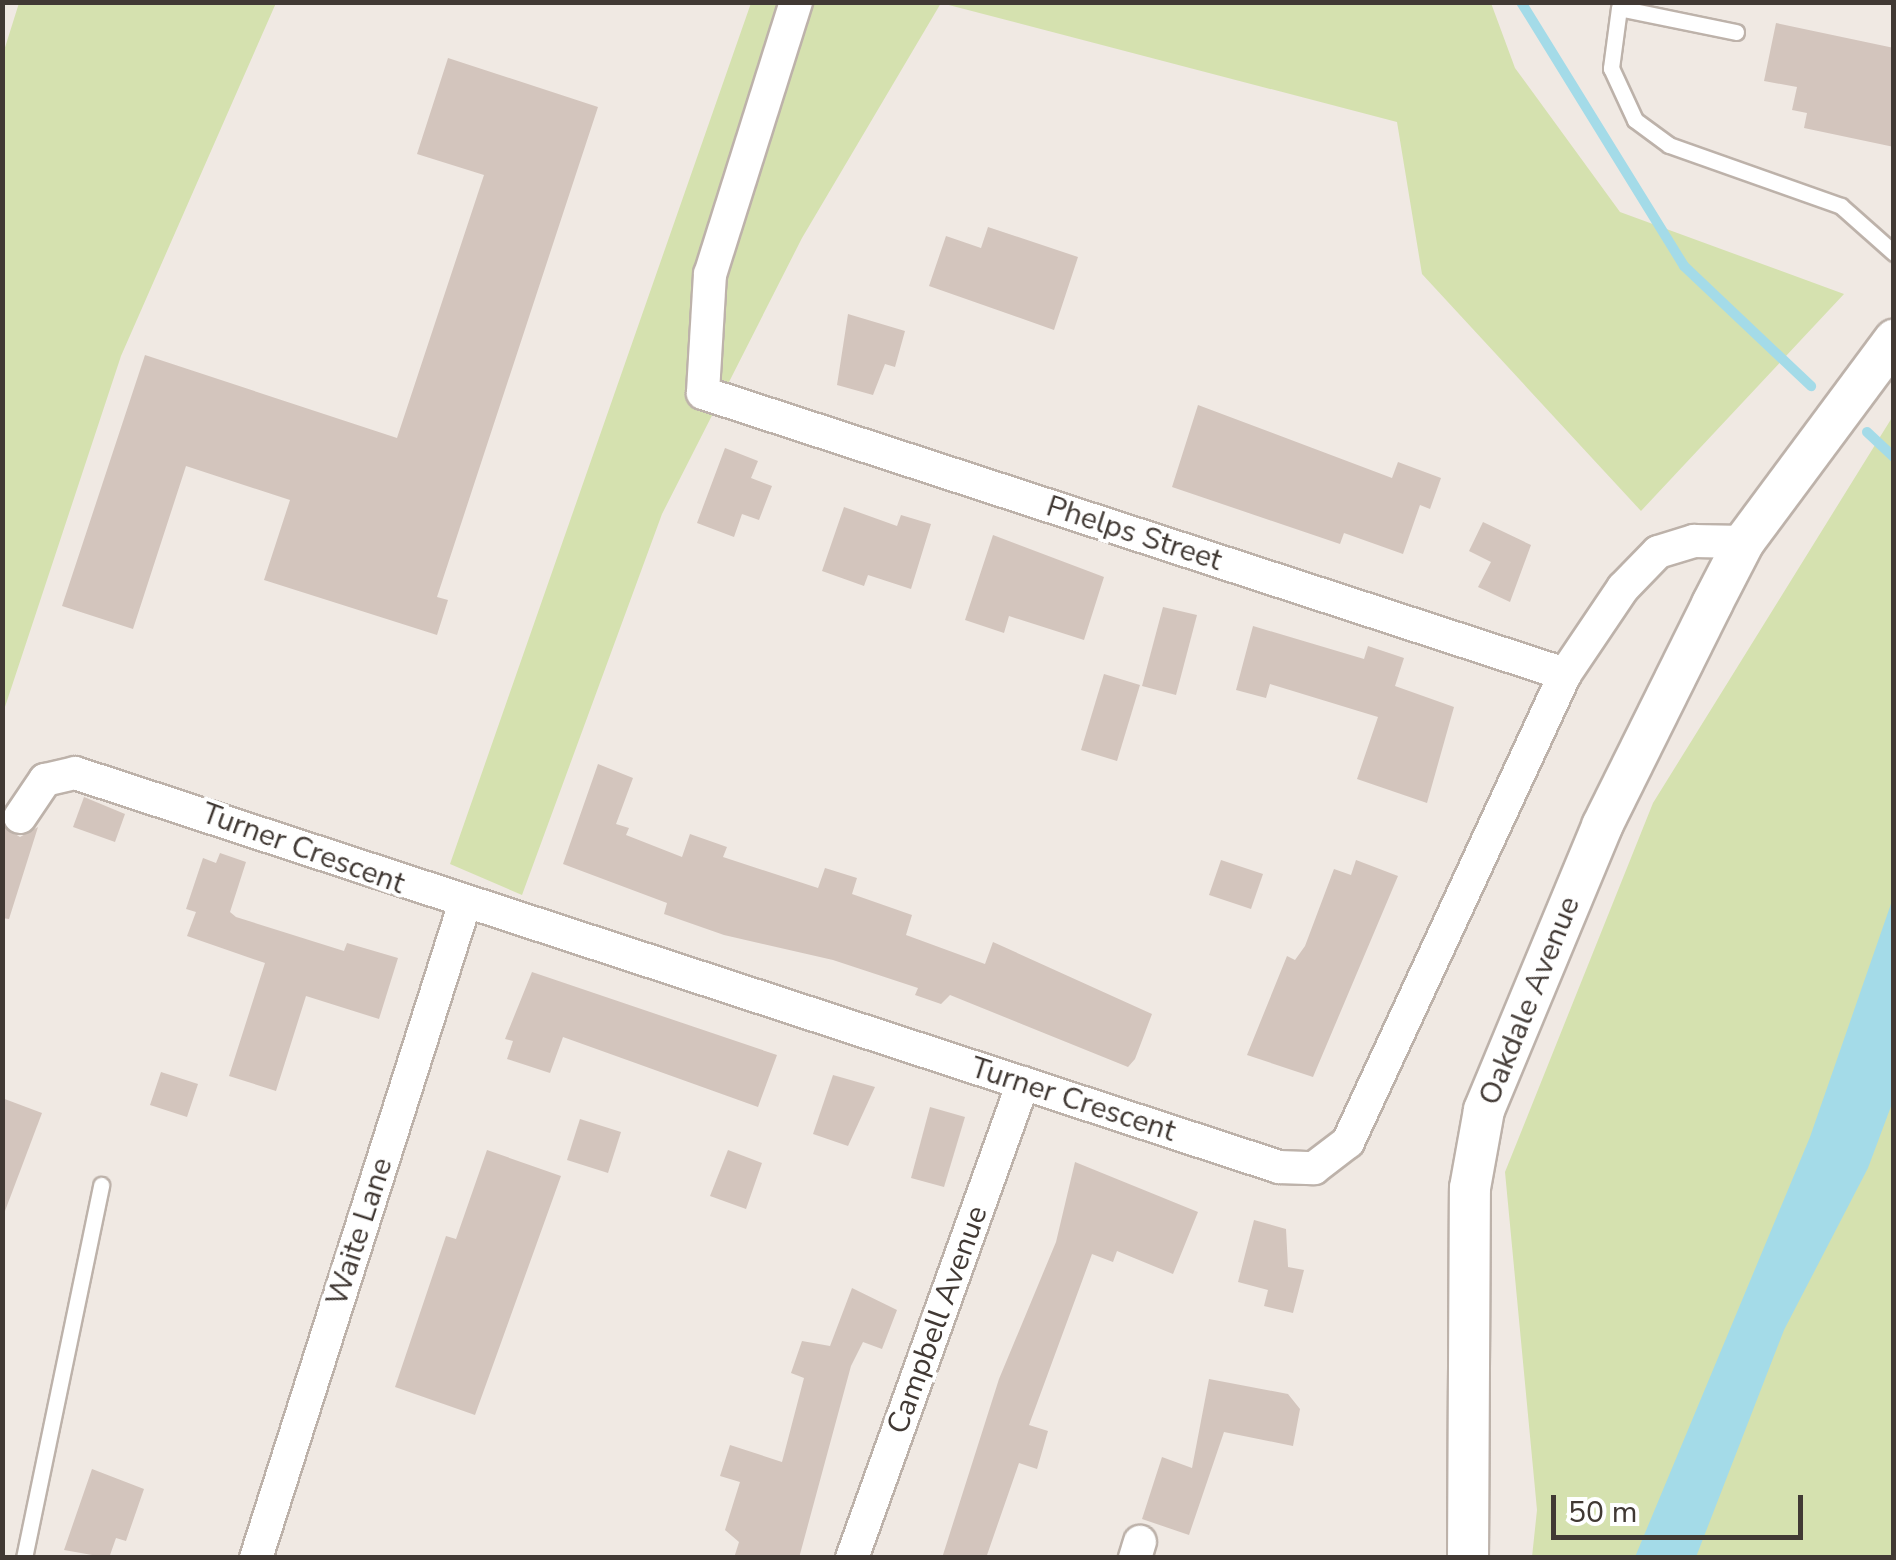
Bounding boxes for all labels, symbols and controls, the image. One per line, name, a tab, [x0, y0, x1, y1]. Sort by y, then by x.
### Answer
street label: Phelps Street	[1042, 489, 1226, 579]
street label: Turner Crescent	[197, 796, 409, 902]
street label: Oakdale Avenue	[1472, 892, 1588, 1110]
street label: Turner Crescent	[966, 1050, 1180, 1150]
street label: Waite Lane	[319, 1154, 401, 1310]
street label: Campbell Avenue	[880, 1201, 996, 1439]
scale bar	[1556, 1475, 1808, 1537]
text: 50 m	[1568, 1492, 1637, 1533]

